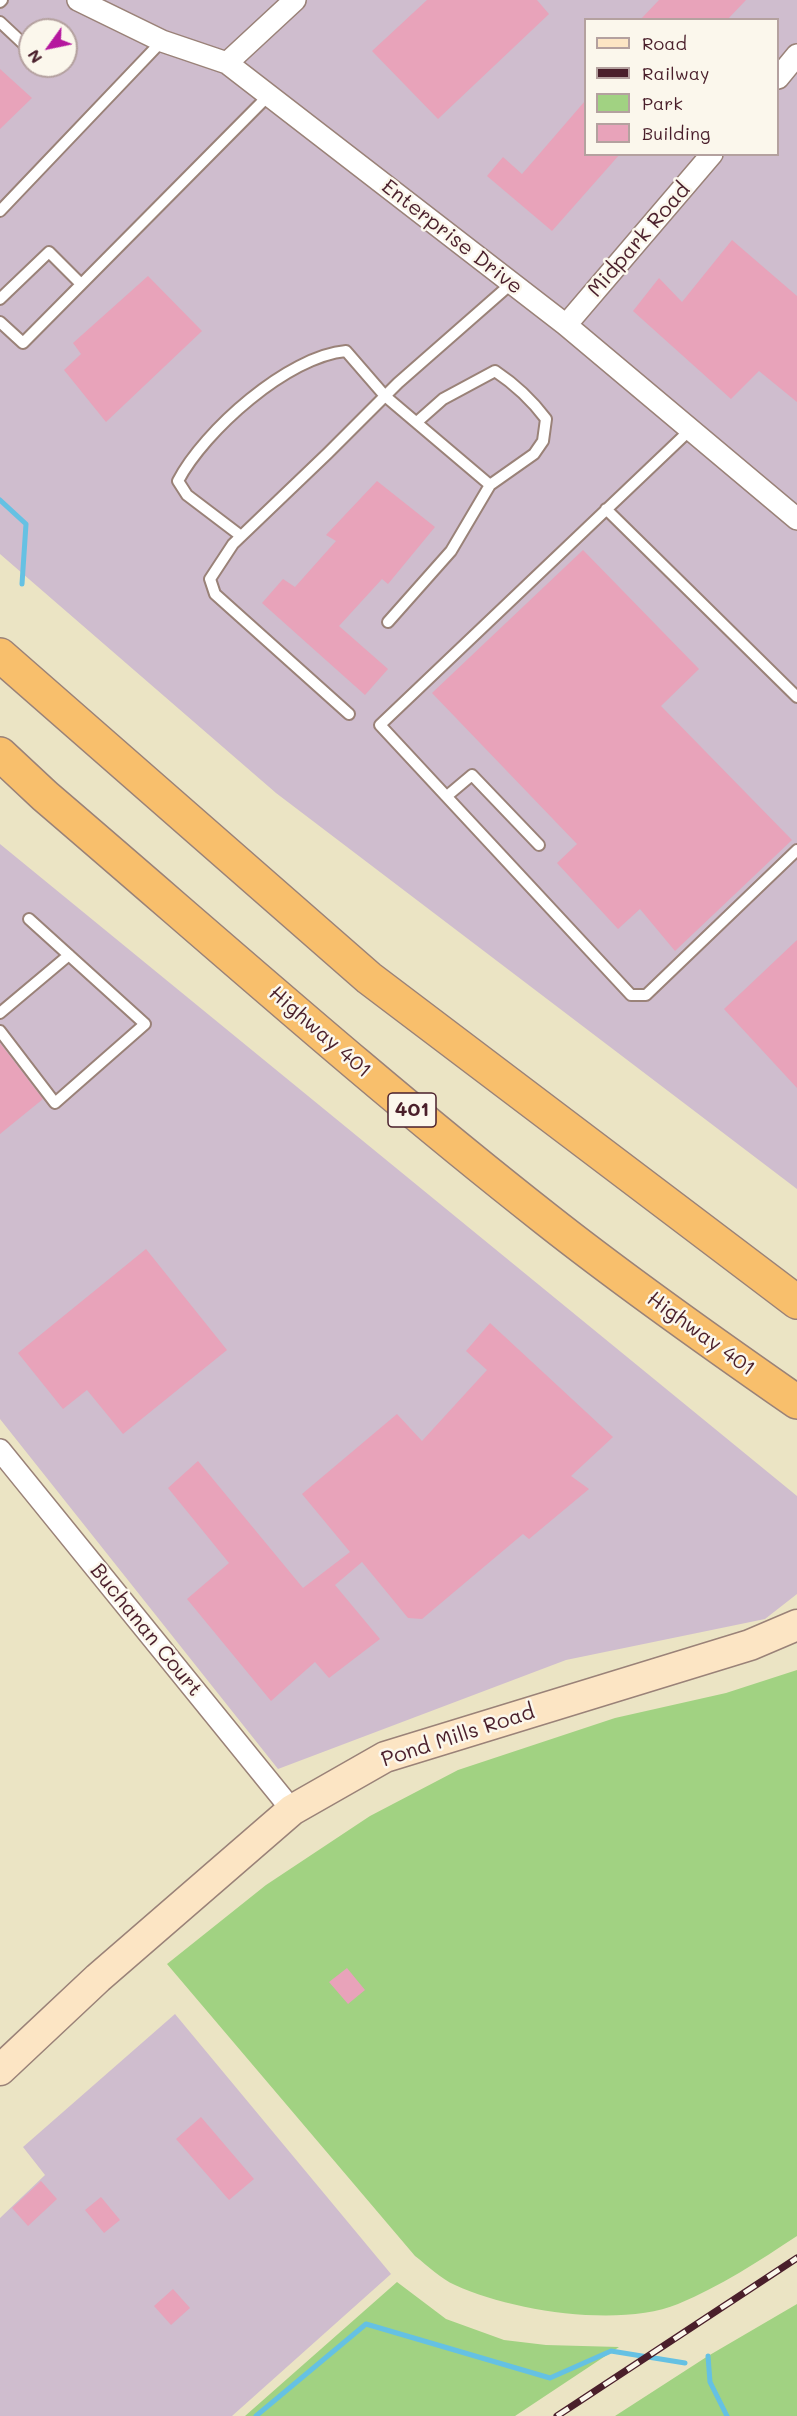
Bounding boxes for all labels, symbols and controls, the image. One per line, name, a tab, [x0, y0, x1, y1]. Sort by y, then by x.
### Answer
north arrow	[18, 18, 78, 78]
legend	[584, 18, 779, 156]
text: Road	[642, 31, 687, 55]
text: N	[22, 46, 46, 68]
text: Railway	[642, 61, 709, 85]
text: Park	[642, 91, 683, 115]
text: Building	[642, 121, 710, 145]
street label: Enterprise Drive	[377, 174, 527, 300]
street label: Midpark Road	[583, 178, 695, 302]
street label: Highway 401	[264, 981, 376, 1083]
road number: 401	[388, 1093, 436, 1127]
street label: Highway 401	[642, 1286, 760, 1382]
street label: Buchanan Court	[85, 1559, 207, 1701]
street label: Pond Mills Road	[378, 1699, 538, 1773]

